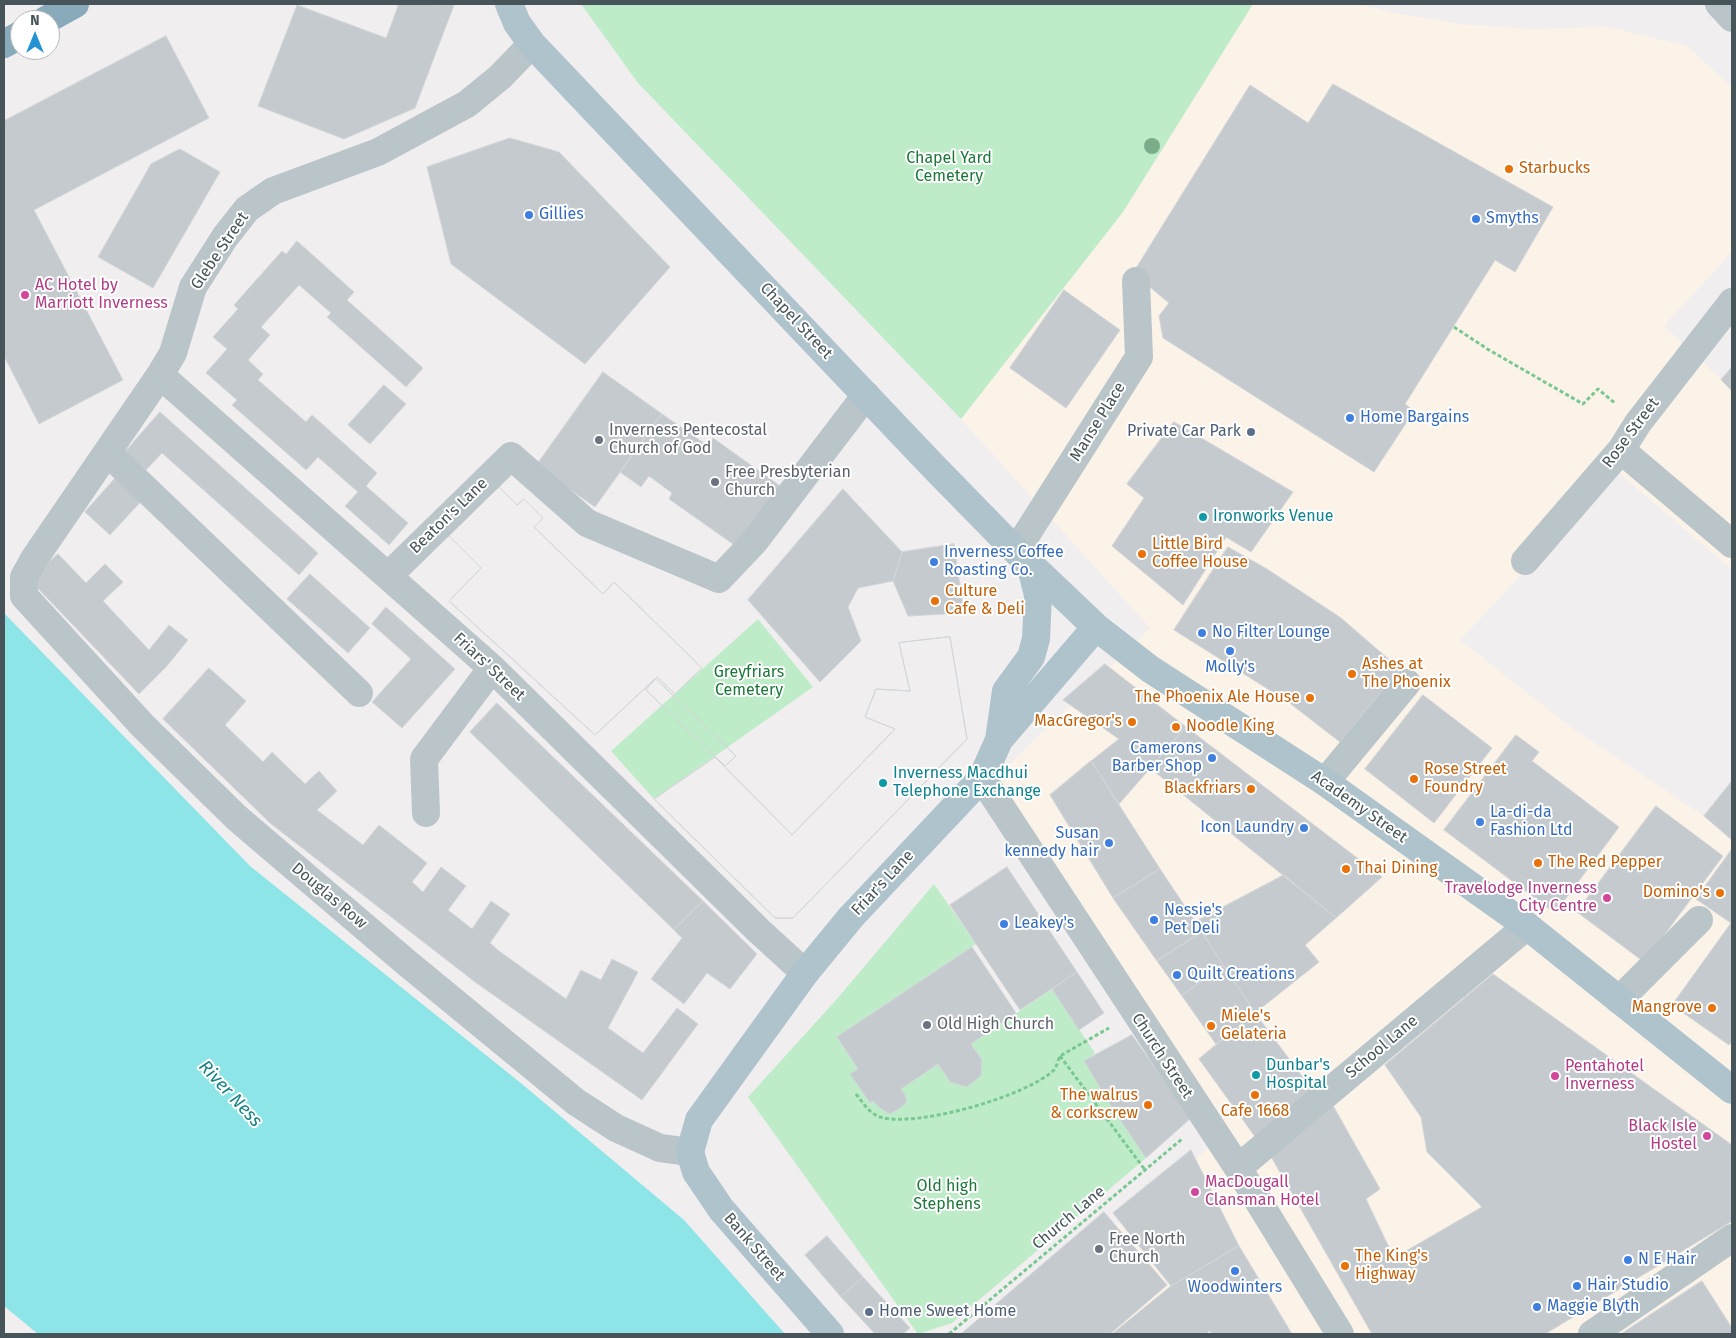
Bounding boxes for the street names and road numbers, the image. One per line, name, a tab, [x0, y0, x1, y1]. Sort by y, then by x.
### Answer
street label: Glebe Street	[187, 209, 253, 293]
street label: Chapel Street	[756, 279, 836, 363]
street label: Manse Place	[1066, 379, 1130, 465]
street label: Rose Street	[1598, 394, 1664, 472]
street label: Beaton's Lane	[406, 474, 492, 558]
street label: Friars' Street	[449, 629, 529, 705]
street label: Academy Street	[1307, 767, 1411, 847]
street label: Friar's Lane	[848, 846, 918, 920]
street label: Douglas Row	[287, 859, 371, 933]
street label: Church Street	[1127, 1010, 1197, 1102]
street label: School Lane	[1342, 1011, 1422, 1083]
street label: Church Lane	[1029, 1182, 1109, 1254]
street label: Bank Street	[719, 1209, 789, 1285]

